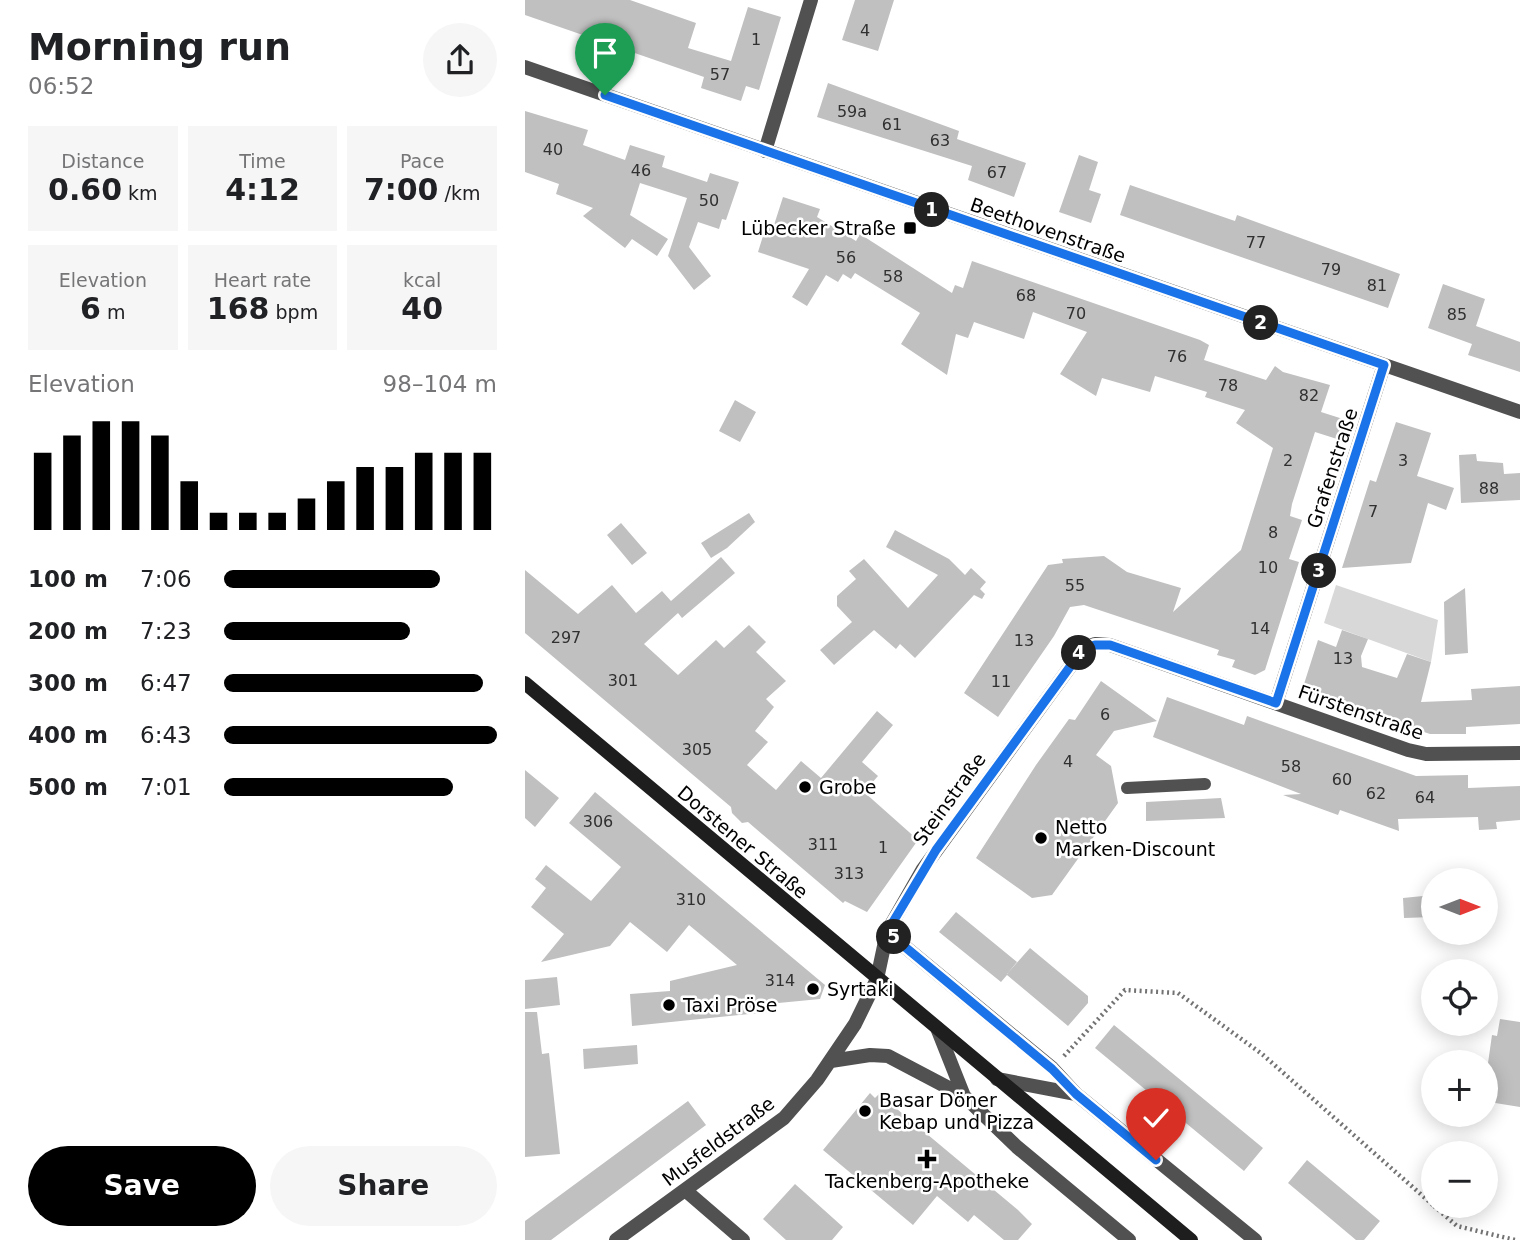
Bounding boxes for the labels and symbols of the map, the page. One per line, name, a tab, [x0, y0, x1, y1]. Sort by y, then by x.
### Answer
house number: 4	[860, 21, 870, 40]
pin	[575, 23, 635, 95]
house number: 1	[751, 30, 761, 49]
house number: 57	[710, 65, 730, 84]
house number: 59a	[837, 102, 867, 121]
house number: 61	[882, 115, 902, 134]
house number: 63	[930, 131, 950, 150]
house number: 40	[543, 140, 563, 159]
house number: 46	[631, 161, 651, 180]
house number: 67	[987, 163, 1007, 182]
house number: 50	[699, 191, 719, 210]
pin: 1	[915, 192, 949, 228]
street label: Beethovenstraße	[967, 193, 1129, 267]
place label: Lübecker Straße	[741, 217, 896, 239]
marker: Lübecker Straße	[902, 220, 918, 236]
house number: 77	[1246, 233, 1266, 252]
house number: 56	[836, 248, 856, 267]
house number: 79	[1321, 260, 1341, 279]
house number: 58	[883, 267, 903, 286]
house number: 81	[1367, 276, 1387, 295]
house number: 68	[1016, 286, 1036, 305]
house number: 70	[1066, 304, 1086, 323]
house number: 85	[1447, 305, 1467, 324]
pin: 2	[1243, 306, 1279, 340]
house number: 76	[1167, 347, 1187, 366]
house number: 78	[1218, 376, 1238, 395]
house number: 82	[1299, 386, 1319, 405]
street label: Grafenstraße	[1302, 405, 1362, 531]
house number: 2	[1283, 451, 1293, 470]
house number: 3	[1398, 451, 1408, 470]
house number: 88	[1479, 479, 1499, 498]
house number: 7	[1368, 502, 1378, 521]
house number: 8	[1268, 523, 1278, 542]
pin: 3	[1301, 554, 1337, 588]
house number: 10	[1258, 558, 1278, 577]
house number: 55	[1065, 576, 1085, 595]
house number: 14	[1250, 619, 1270, 638]
house number: 297	[551, 628, 581, 647]
house number: 13	[1014, 631, 1034, 650]
pin: 4	[1061, 636, 1097, 670]
house number: 13	[1333, 649, 1353, 668]
house number: 301	[608, 671, 638, 690]
house number: 11	[991, 672, 1011, 691]
street label: Fürstenstraße	[1295, 680, 1427, 744]
house number: 6	[1100, 705, 1110, 724]
house number: 305	[682, 740, 712, 759]
street label: Steinstraße	[908, 748, 990, 850]
house number: 4	[1063, 752, 1073, 771]
house number: 58	[1281, 757, 1301, 776]
house number: 60	[1332, 770, 1352, 789]
place label: Grobe	[819, 776, 877, 798]
marker: Grobe	[797, 779, 813, 795]
street label: Dorstener Straße	[673, 781, 813, 903]
house number: 62	[1366, 784, 1386, 803]
house number: 64	[1415, 788, 1435, 807]
house number: 306	[583, 812, 613, 831]
place label: Netto Marken-Discount	[1055, 816, 1215, 860]
marker: Netto Marken-Discount	[1033, 830, 1049, 846]
house number: 311	[808, 835, 838, 854]
house number: 1	[878, 838, 888, 857]
house number: 313	[834, 864, 864, 883]
north arrow	[1421, 868, 1498, 945]
house number: 310	[676, 890, 706, 909]
pin: 5	[877, 920, 911, 954]
house number: 314	[765, 971, 795, 990]
place label: Syrtaki	[827, 978, 894, 1000]
marker: Syrtaki	[805, 981, 821, 997]
place label: Taxi Pröse	[682, 994, 777, 1016]
marker: Taxi Pröse	[661, 997, 677, 1013]
pin	[1126, 1088, 1186, 1160]
place label: Basar Döner Kebap und Pizza	[879, 1089, 1034, 1133]
street label: Musfeldstraße	[658, 1092, 778, 1190]
marker: Basar Döner Kebap und Pizza	[857, 1103, 873, 1119]
marker: Tackenberg-Apotheke	[919, 1151, 935, 1167]
place label: Tackenberg-Apotheke	[824, 1170, 1029, 1192]

